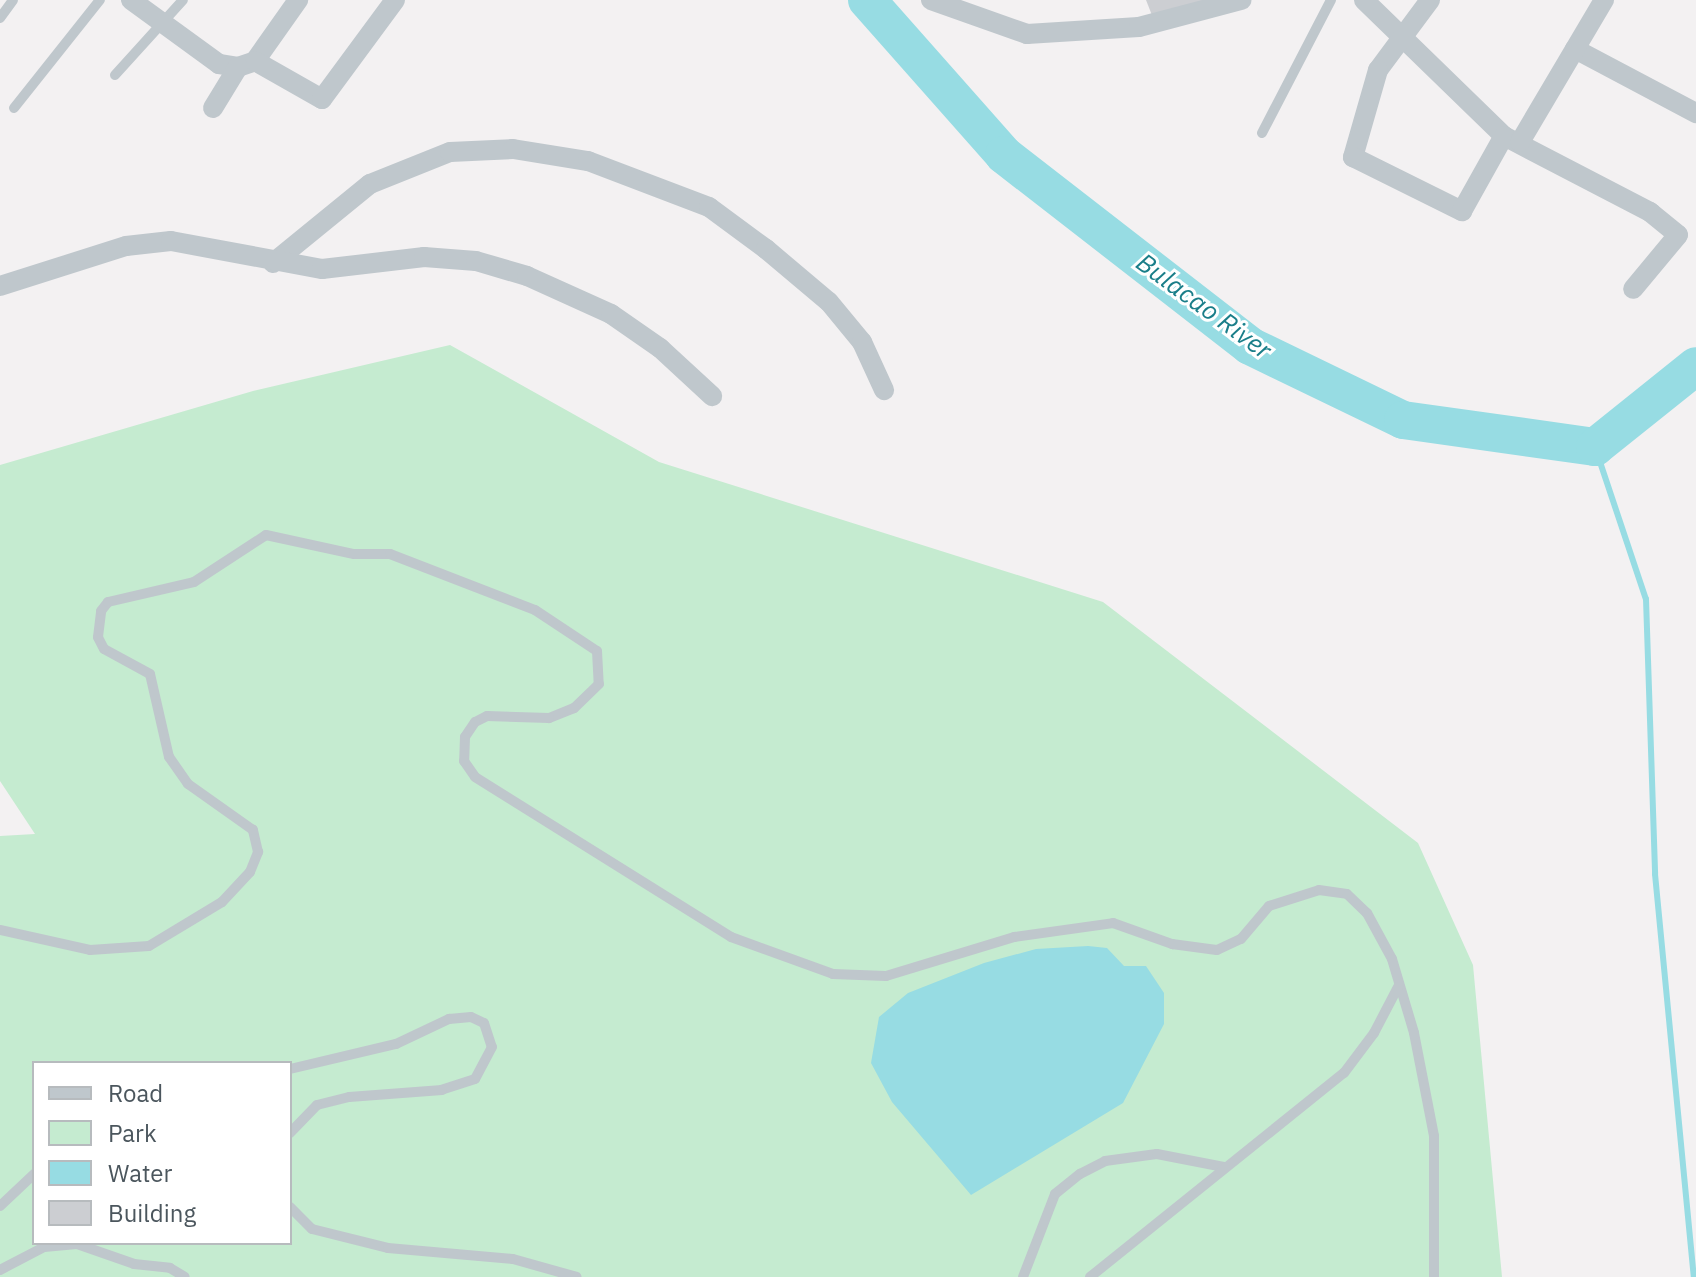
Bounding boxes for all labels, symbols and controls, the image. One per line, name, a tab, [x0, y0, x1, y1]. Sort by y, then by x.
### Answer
water label: Bulacao River	[1130, 247, 1278, 365]
legend	[32, 1061, 292, 1245]
text: Road	[108, 1077, 163, 1109]
text: Park	[108, 1117, 157, 1149]
text: Water	[108, 1157, 172, 1189]
text: Building	[108, 1197, 196, 1229]

